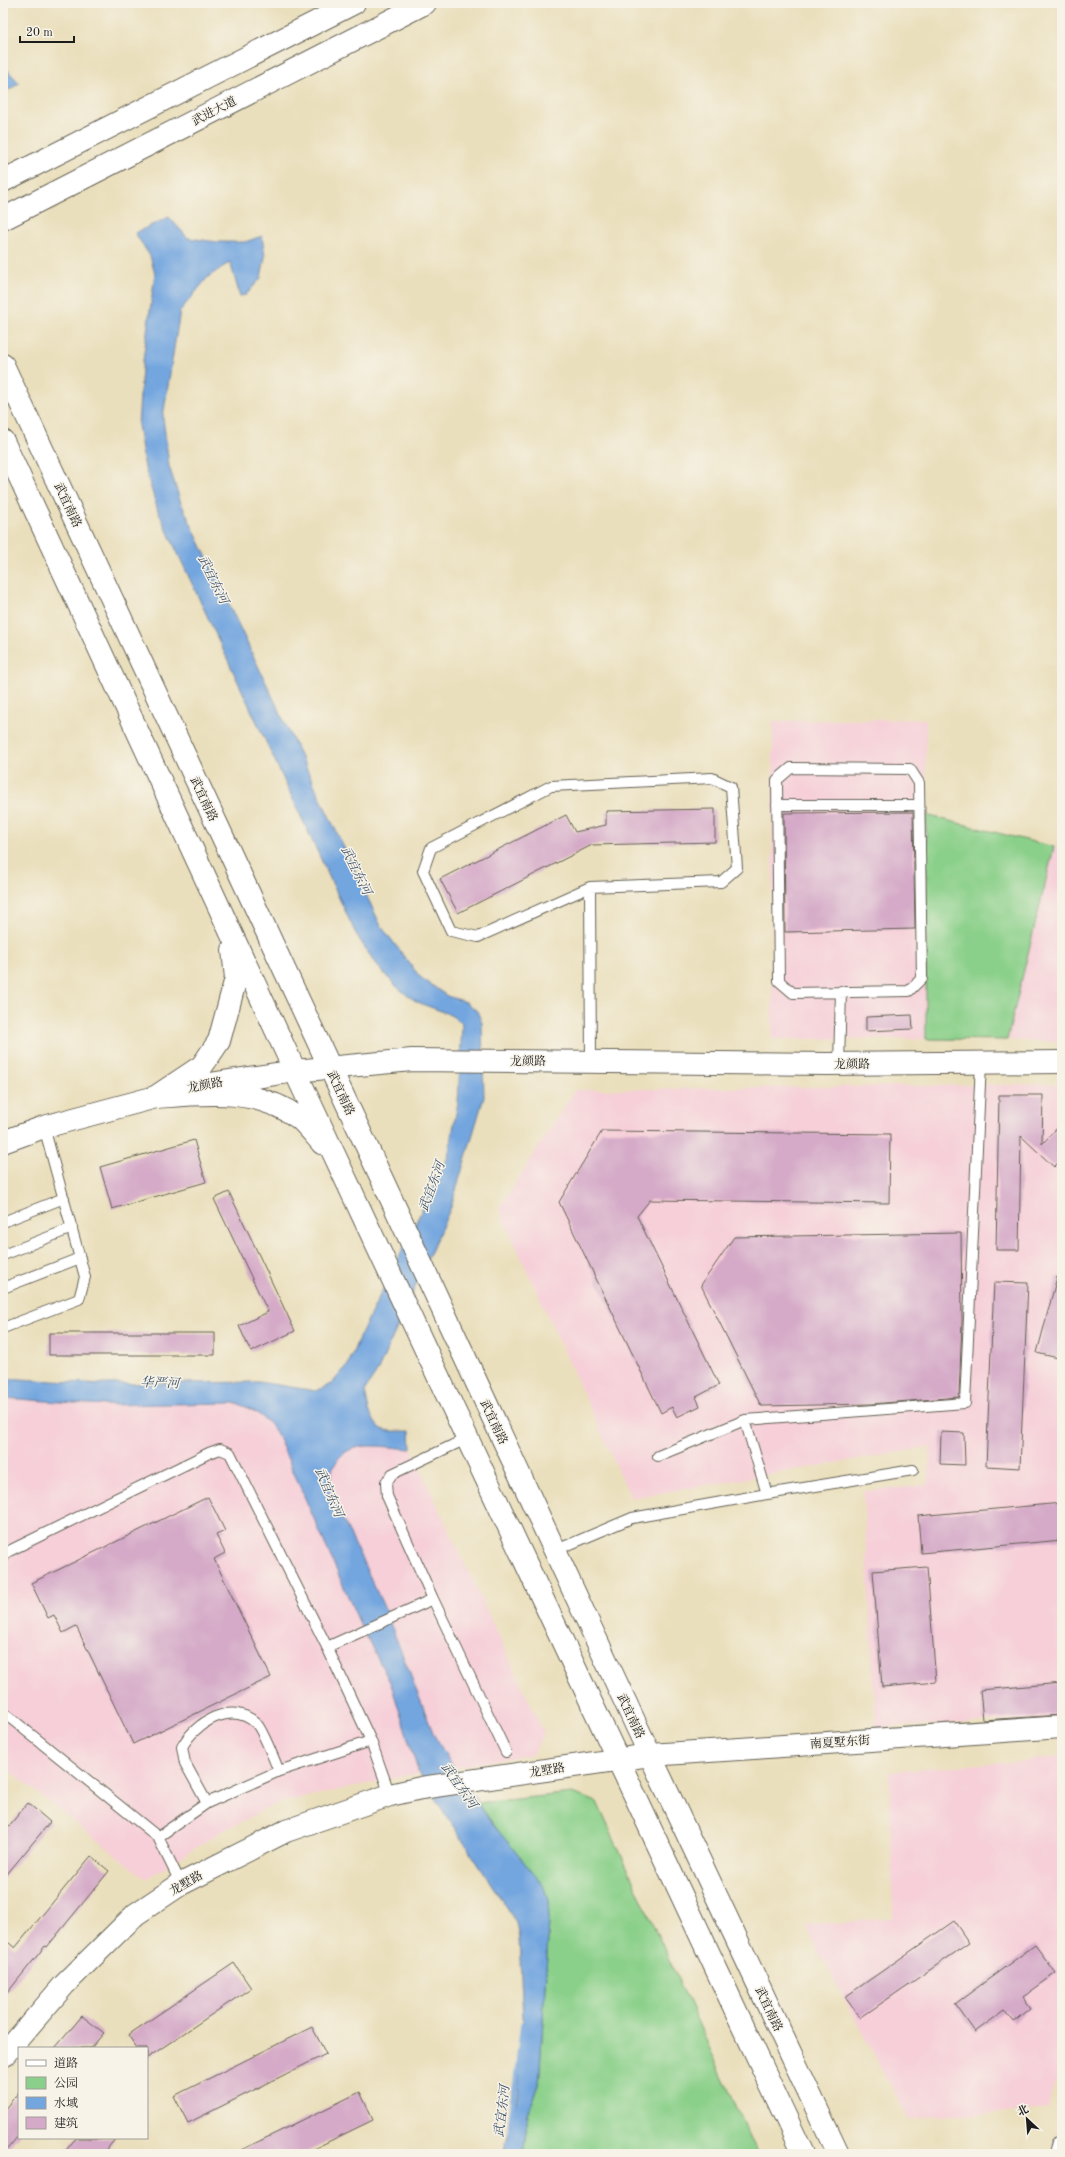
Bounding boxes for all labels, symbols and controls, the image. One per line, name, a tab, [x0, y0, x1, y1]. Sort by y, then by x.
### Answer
scale bar	[20, 18, 74, 44]
text: 20 m	[26, 27, 53, 39]
street label: 武进大道	[189, 94, 239, 128]
street label: 武宜南路	[52, 480, 84, 530]
water label: 武宜东河	[195, 553, 232, 608]
street label: 武宜南路	[188, 774, 220, 824]
water label: 武宜东河	[338, 844, 375, 899]
street label: 龙颜路	[510, 1054, 546, 1068]
street label: 龙颜路	[834, 1057, 870, 1071]
street label: 武宜南路	[325, 1068, 357, 1118]
street label: 龙颜路	[186, 1075, 224, 1095]
water label: 武宜东河	[416, 1158, 448, 1213]
water label: 华严河	[140, 1375, 182, 1391]
street label: 武宜南路	[478, 1397, 510, 1447]
water label: 武宜东河	[312, 1466, 346, 1521]
street label: 武宜南路	[615, 1691, 647, 1741]
street label: 南夏墅东街	[810, 1733, 871, 1751]
water label: 武宜东河	[439, 1760, 481, 1813]
street label: 龙墅路	[528, 1760, 566, 1780]
street label: 龙墅路	[167, 1868, 205, 1898]
street label: 武宜南路	[753, 1984, 785, 2034]
legend	[18, 2047, 148, 2139]
text: 道路	[54, 2056, 78, 2070]
text: 公园	[54, 2077, 78, 2090]
water label: 武宜东河	[492, 2082, 512, 2138]
text: 水域	[54, 2096, 78, 2110]
north arrow	[1007, 2099, 1047, 2139]
text: 北	[1015, 2103, 1031, 2119]
text: 建筑	[54, 2116, 78, 2130]

